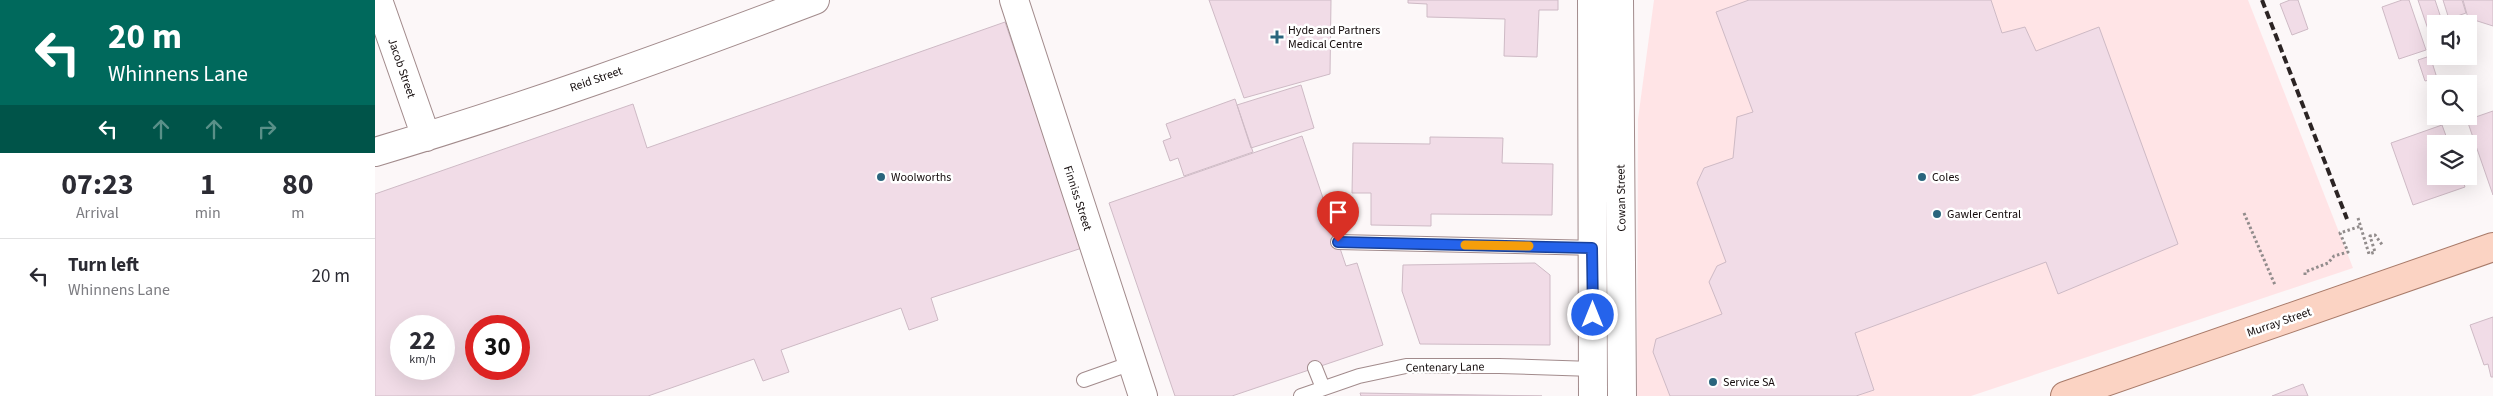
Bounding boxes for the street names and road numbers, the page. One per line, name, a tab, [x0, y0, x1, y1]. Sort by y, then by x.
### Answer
street label: Jacob Street	[383, 36, 420, 101]
street label: Reid Street	[568, 63, 625, 96]
street label: Finniss Street	[1059, 163, 1096, 233]
street label: Cowan Street	[1612, 164, 1631, 232]
street label: Murray Street	[2245, 303, 2314, 341]
street label: Centenary Lane	[1406, 358, 1485, 377]

